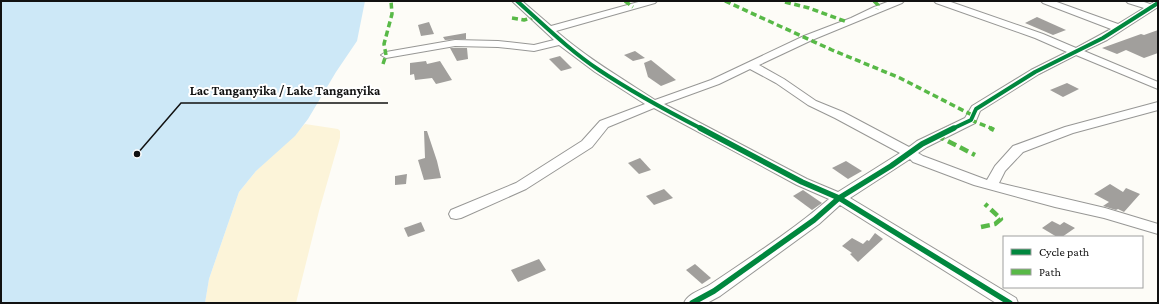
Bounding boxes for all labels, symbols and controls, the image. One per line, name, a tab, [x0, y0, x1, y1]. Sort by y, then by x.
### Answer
callout: Lac Tanganyika / Lake Tanganyika	[181, 78, 388, 103]
text: Lac Tanganyika / Lake Tanganyika	[190, 83, 381, 98]
legend	[1003, 236, 1143, 288]
text: Cycle path	[1039, 245, 1090, 259]
text: Path	[1039, 265, 1061, 279]

